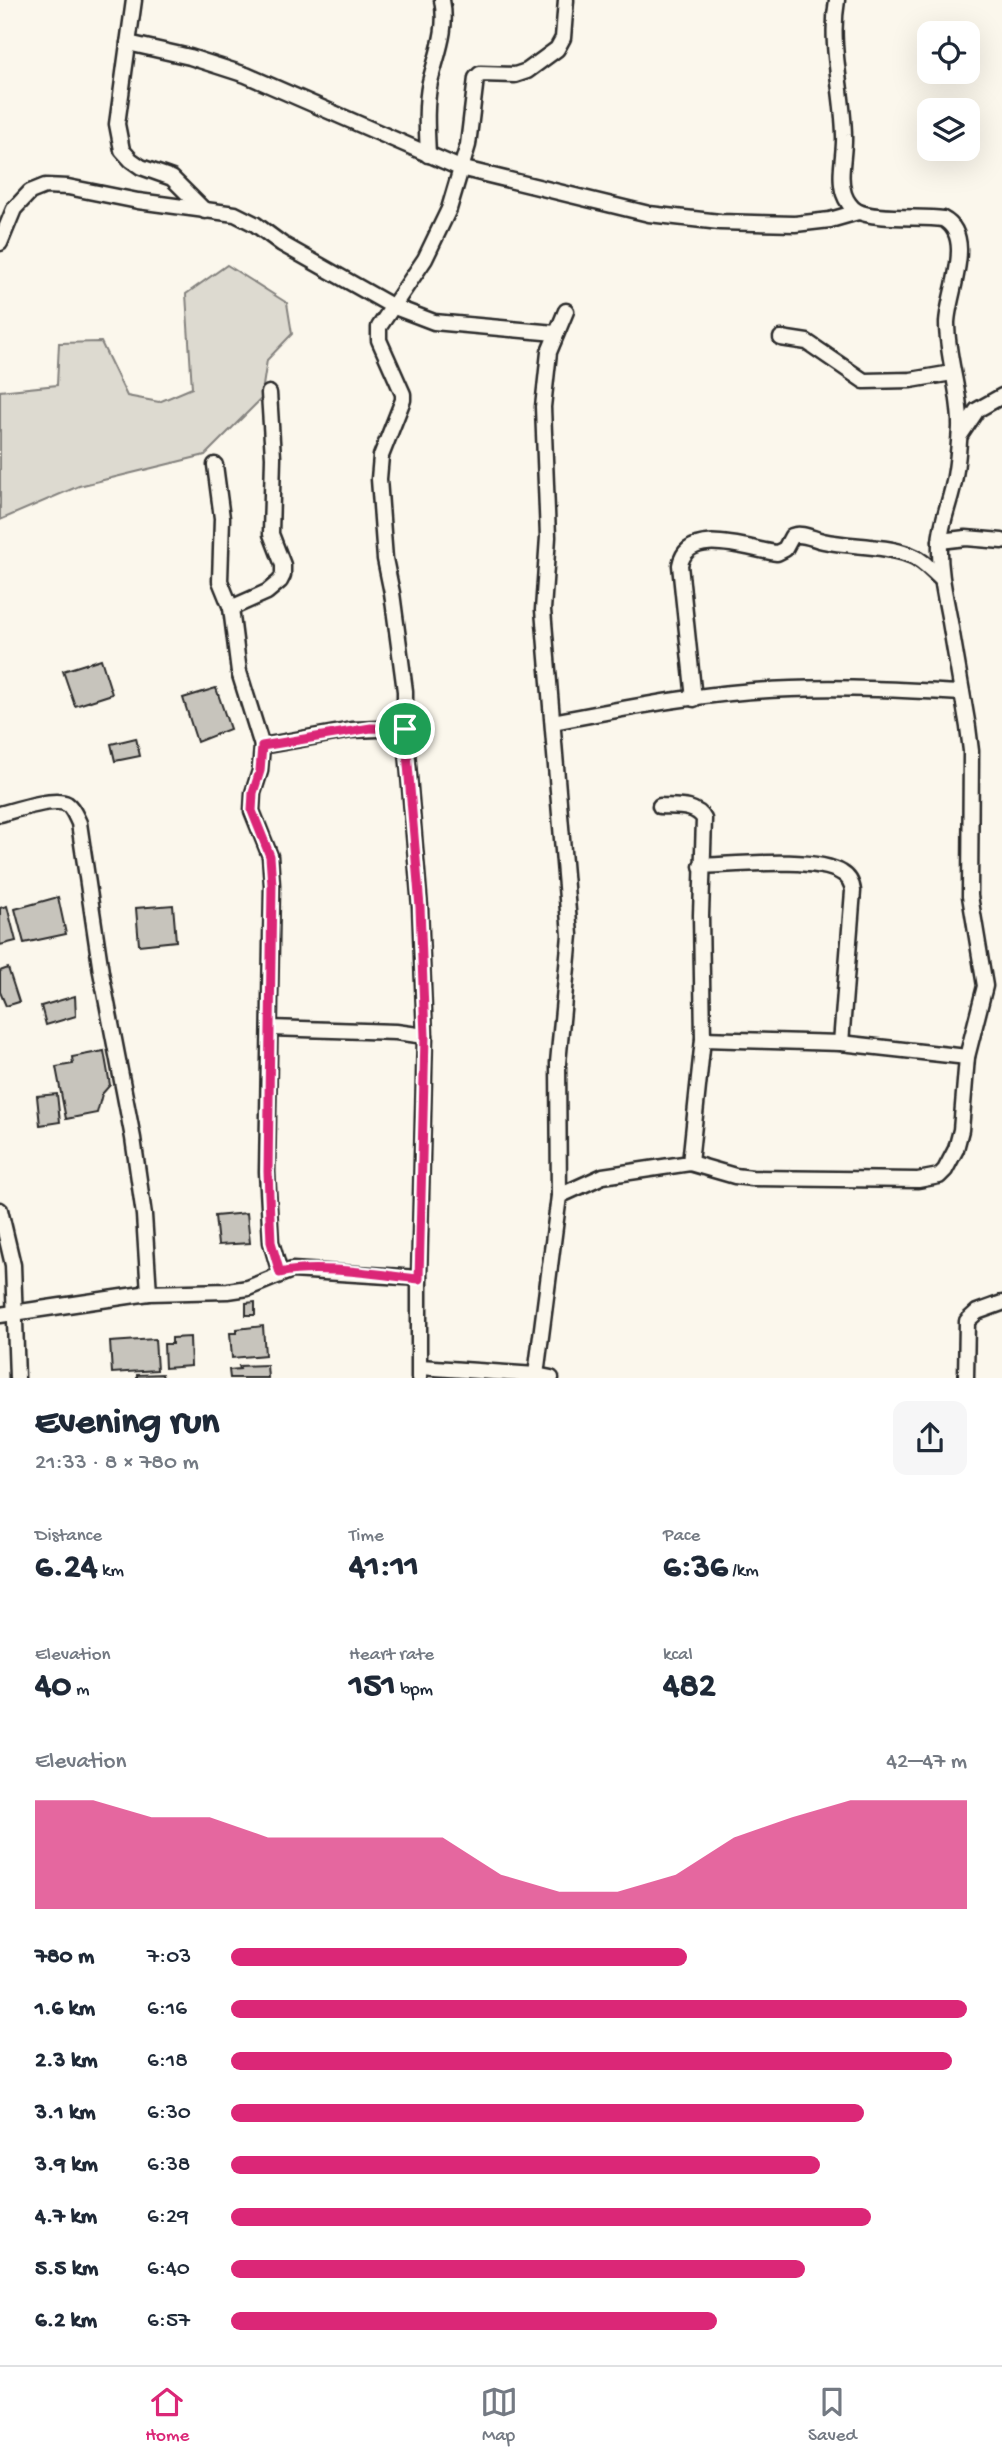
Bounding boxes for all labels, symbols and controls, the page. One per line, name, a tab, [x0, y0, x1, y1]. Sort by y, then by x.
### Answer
map controls	[917, 21, 980, 161]
button: locate	[917, 21, 980, 84]
button: layers	[917, 98, 980, 161]
pin	[375, 699, 435, 759]
icon: arrive	[386, 710, 424, 748]
button: share	[893, 1401, 967, 1475]
text: Evening run	[35, 1402, 219, 1446]
text: 21:33 · 8 × 780 m	[35, 1450, 199, 1477]
text: Distance	[35, 1525, 102, 1548]
text: Time	[349, 1525, 384, 1548]
text: Pace	[663, 1525, 700, 1548]
text: 6.24	[35, 1548, 97, 1589]
text: 41:11	[349, 1548, 419, 1589]
text: 6:36	[663, 1548, 728, 1589]
text: km	[97, 1560, 124, 1583]
text: /km	[728, 1560, 759, 1583]
text: Elevation	[35, 1644, 111, 1667]
text: Heart rate	[349, 1644, 434, 1667]
text: kcal	[663, 1644, 693, 1667]
text: 40	[35, 1667, 71, 1708]
text: 151	[349, 1667, 396, 1708]
text: 482	[663, 1667, 716, 1708]
text: m	[71, 1679, 89, 1702]
text: bpm	[396, 1679, 433, 1702]
text: Elevation	[35, 1749, 126, 1776]
text: 42–47 m	[886, 1749, 967, 1776]
text: 780 m	[35, 1944, 94, 1971]
text: 7:03	[147, 1944, 191, 1971]
text: 1.6 km	[35, 1996, 95, 2023]
text: 6:16	[147, 1996, 187, 2023]
text: 2.3 km	[35, 2048, 97, 2075]
text: 6:18	[147, 2048, 188, 2075]
text: 3.1 km	[35, 2100, 95, 2127]
text: 6:30	[147, 2100, 191, 2127]
text: 3.9 km	[35, 2152, 98, 2179]
text: 6:38	[147, 2152, 190, 2179]
text: 4.7 km	[35, 2204, 97, 2231]
text: 6:29	[147, 2204, 189, 2231]
text: 5.5 km	[35, 2256, 98, 2283]
text: 6:40	[147, 2256, 190, 2283]
text: 6.2 km	[35, 2308, 97, 2335]
text: 6:57	[147, 2308, 190, 2335]
tab: Home	[145, 2383, 189, 2448]
tab: Map	[480, 2383, 518, 2448]
tab: Saved	[808, 2383, 857, 2448]

